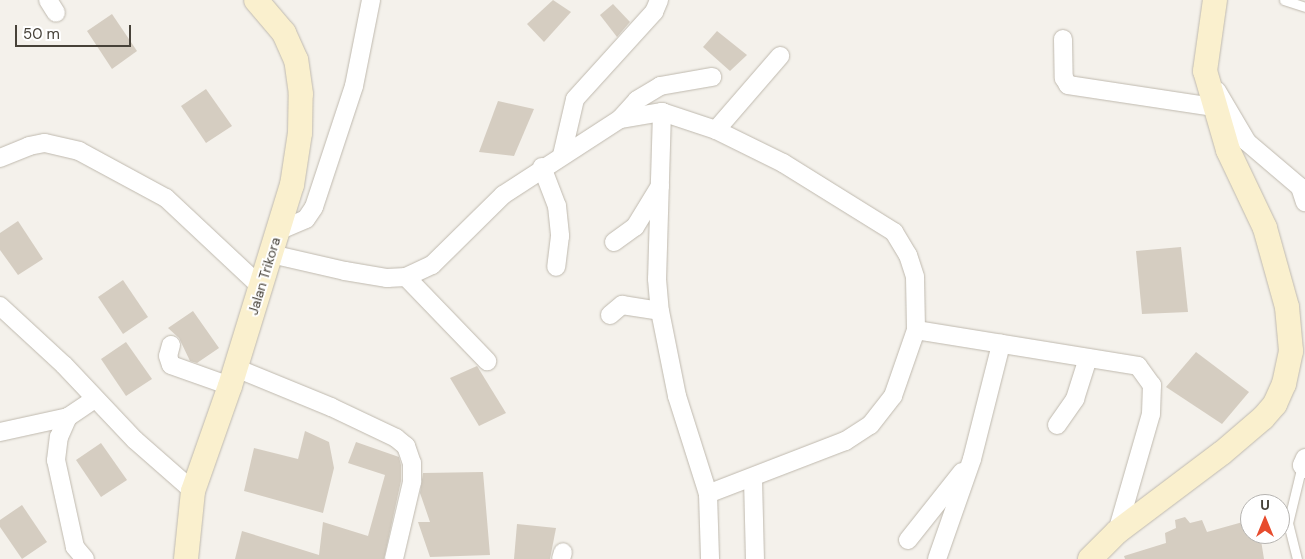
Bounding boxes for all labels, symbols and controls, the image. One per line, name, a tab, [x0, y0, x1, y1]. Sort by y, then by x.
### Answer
scale bar	[18, 15, 134, 47]
text: 50 m	[23, 24, 60, 44]
street label: Jalan Trikora	[244, 235, 284, 317]
north arrow	[1240, 494, 1290, 544]
text: U	[1260, 496, 1270, 514]

